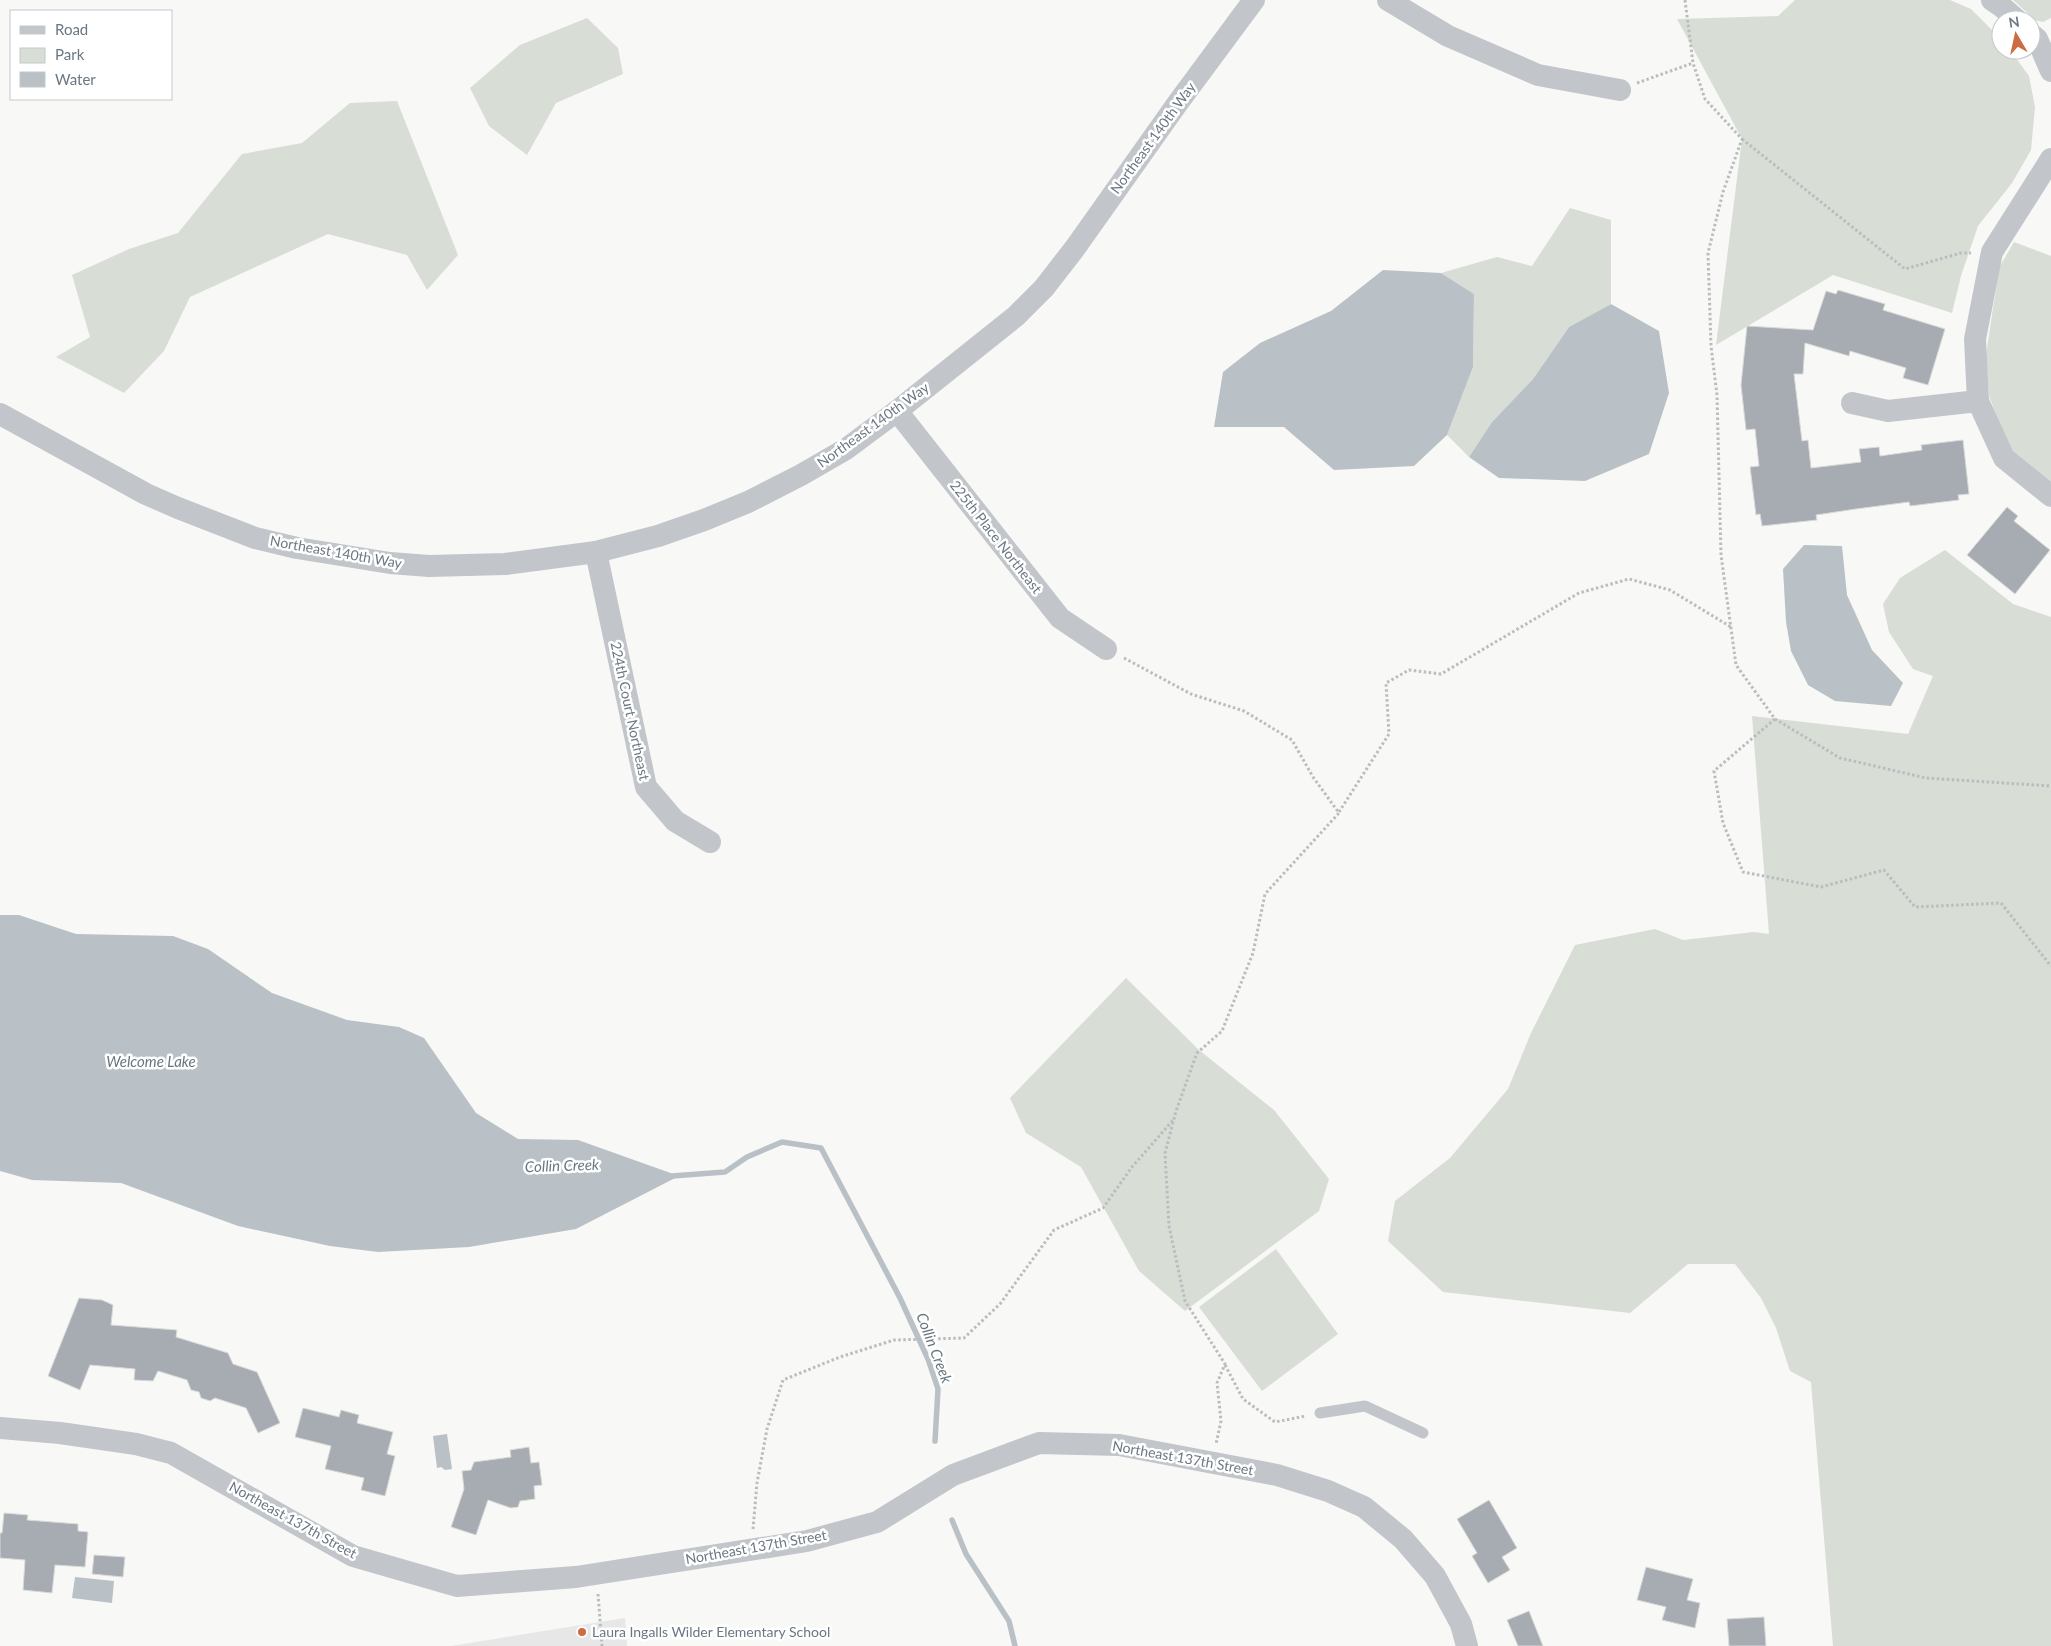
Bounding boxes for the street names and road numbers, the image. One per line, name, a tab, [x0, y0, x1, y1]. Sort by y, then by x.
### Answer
street label: Northeast 140th Way	[1106, 78, 1199, 197]
street label: Northeast 140th Way	[814, 378, 932, 471]
street label: 225th Place Northeast	[947, 477, 1046, 597]
street label: Northeast 140th Way	[269, 532, 404, 572]
street label: 224th Court Northeast	[607, 640, 653, 782]
street label: Northeast 137th Street	[1111, 1437, 1255, 1478]
street label: Northeast 137th Street	[227, 1477, 360, 1562]
street label: Northeast 137th Street	[684, 1526, 828, 1567]

